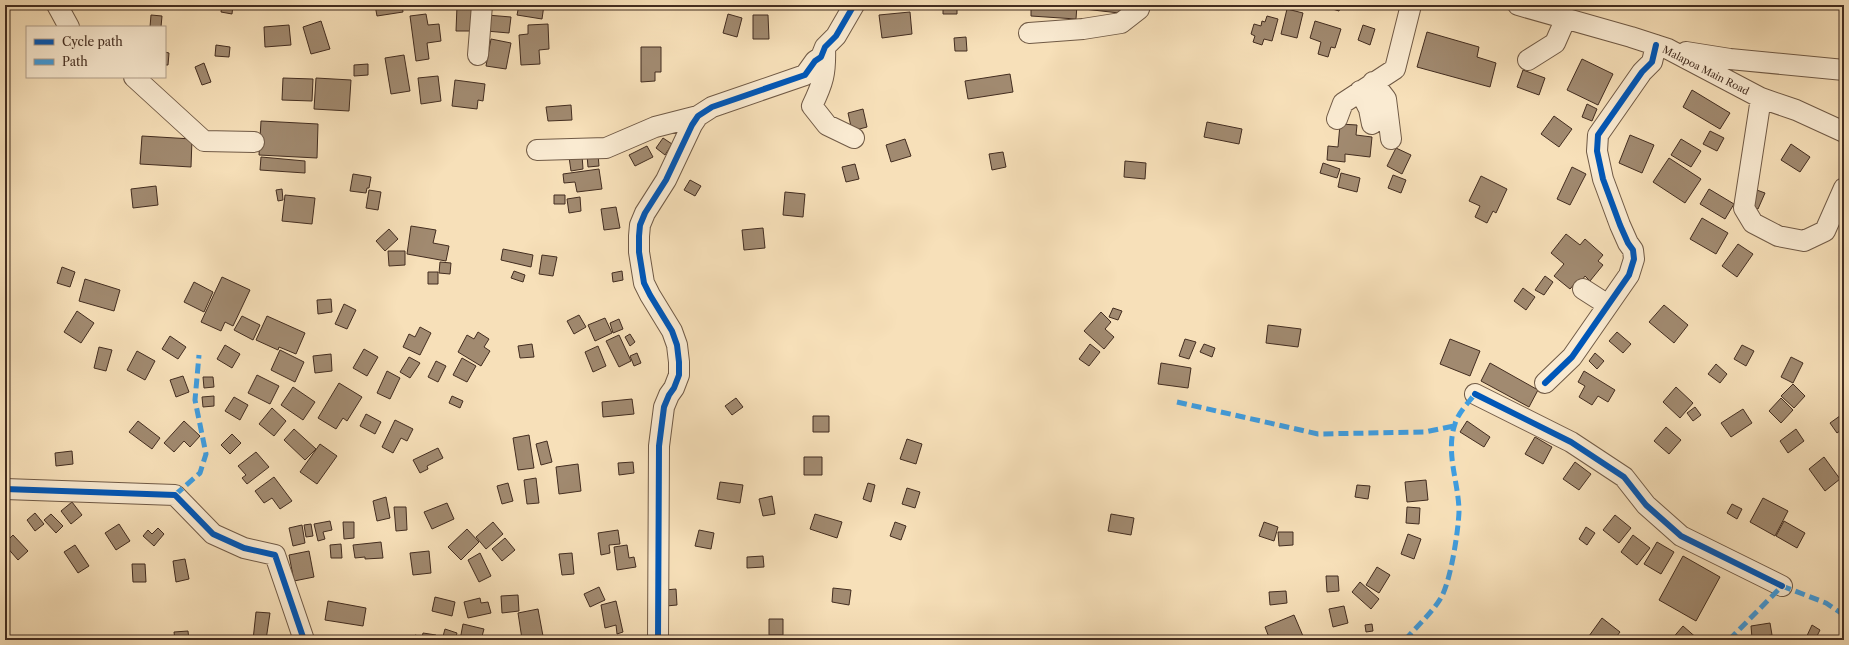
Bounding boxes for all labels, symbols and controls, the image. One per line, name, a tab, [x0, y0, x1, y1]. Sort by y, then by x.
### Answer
legend	[26, 26, 166, 78]
text: Cycle path	[62, 34, 123, 49]
street label: Malapoa Main Road	[1660, 43, 1751, 98]
text: Path	[62, 54, 88, 69]

